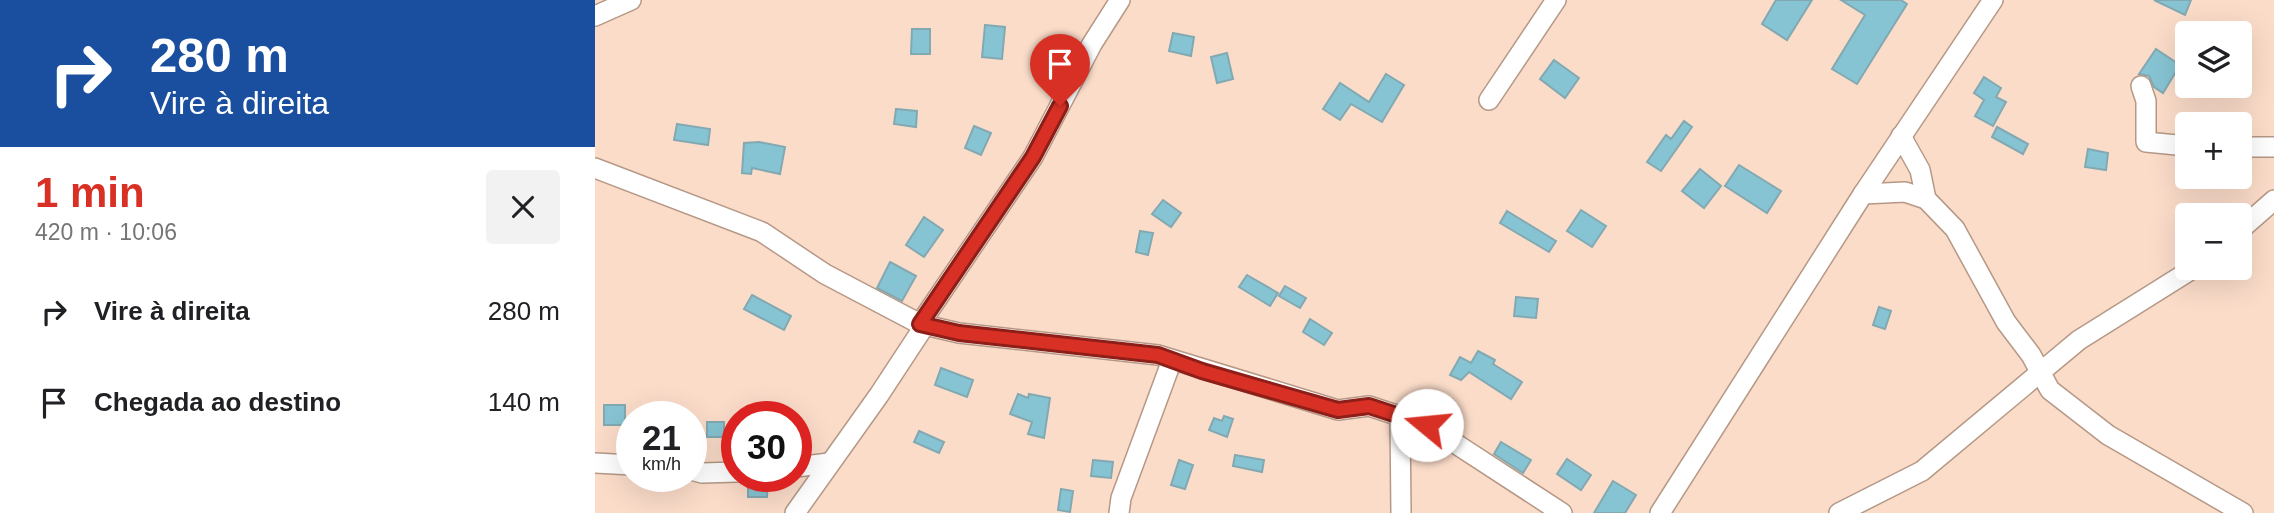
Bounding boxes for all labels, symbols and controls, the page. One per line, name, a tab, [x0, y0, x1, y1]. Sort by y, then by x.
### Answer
map controls	[2175, 21, 2252, 280]
button: layers	[2175, 21, 2252, 98]
icon: right	[35, 28, 126, 119]
text: 280 m	[150, 28, 289, 82]
pin	[1030, 34, 1090, 106]
icon: arrive	[1041, 45, 1079, 83]
text: Vire à direita	[150, 85, 329, 121]
button: +	[2175, 112, 2252, 189]
text: 1 min	[35, 169, 145, 216]
button: close	[486, 170, 560, 244]
button: −	[2175, 203, 2252, 280]
text: 420 m · 10:06	[35, 219, 177, 245]
icon: right	[35, 293, 73, 331]
text: Vire à direita	[94, 296, 250, 326]
text: 280 m	[488, 296, 560, 326]
icon: arrive	[35, 384, 73, 422]
text: Chegada ao destino	[94, 387, 341, 417]
text: 140 m	[488, 387, 560, 417]
position arrow	[1390, 388, 1464, 462]
speed limit sign: 30	[721, 401, 812, 492]
text: 21	[642, 418, 681, 457]
text: km/h	[642, 454, 681, 474]

